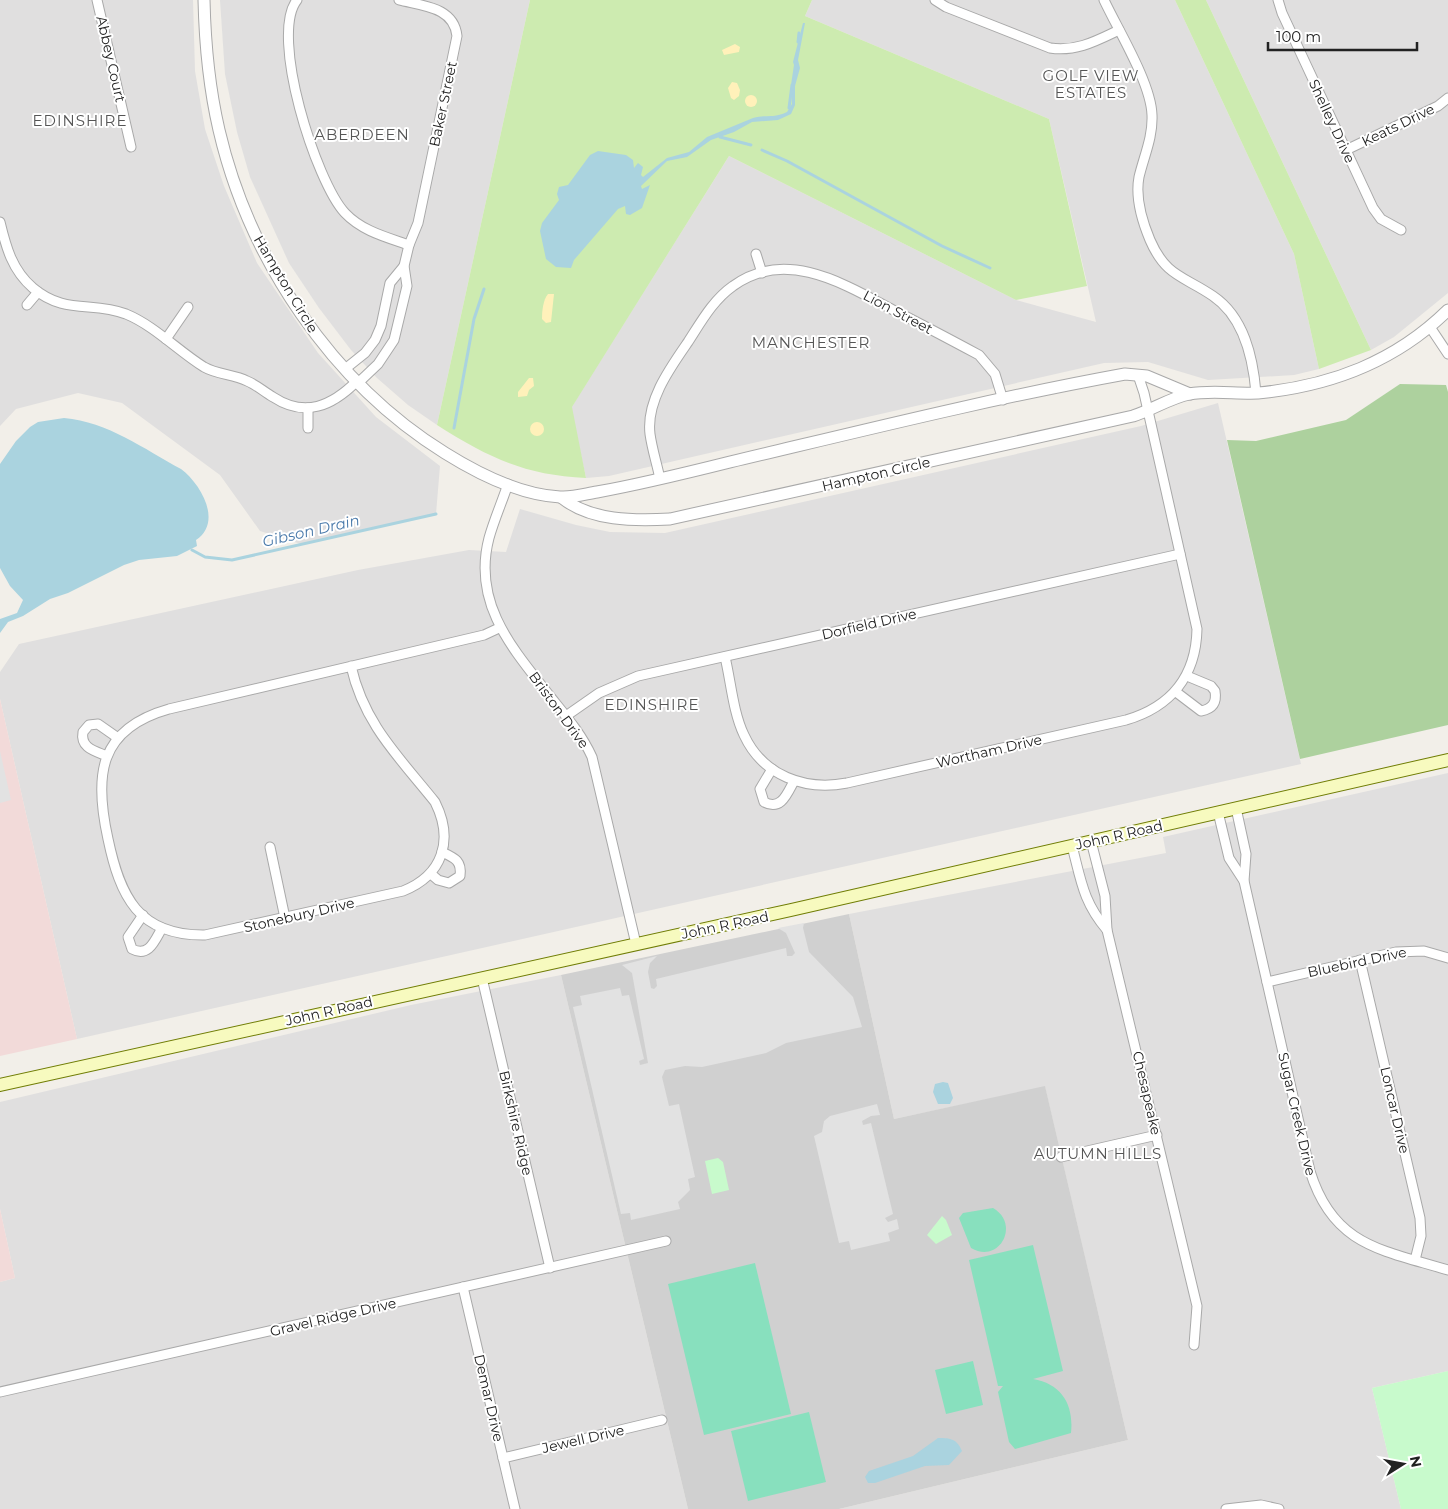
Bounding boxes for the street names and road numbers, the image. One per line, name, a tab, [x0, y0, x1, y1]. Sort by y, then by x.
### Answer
street label: Abbey Court	[92, 14, 130, 104]
street label: Baker Street	[425, 59, 461, 148]
street label: Shelley Drive	[1305, 76, 1359, 166]
street label: Keats Drive	[1359, 100, 1437, 150]
street label: Hampton Circle	[250, 232, 322, 336]
street label: Lion Street	[860, 286, 936, 338]
street label: Hampton Circle	[820, 453, 932, 495]
street label: Dorfield Drive	[820, 604, 918, 644]
street label: Briston Drive	[525, 668, 593, 752]
street label: Wortham Drive	[934, 730, 1044, 772]
street label: John R Road	[1073, 816, 1164, 854]
street label: Stonebury Drive	[242, 894, 356, 936]
street label: John R Road	[679, 907, 770, 943]
street label: Bluebird Drive	[1306, 943, 1408, 981]
street label: John R Road	[283, 992, 374, 1030]
street label: Chesapeake	[1129, 1049, 1165, 1137]
street label: Sugar Creek Drive	[1274, 1051, 1320, 1177]
street label: Loncar Drive	[1376, 1065, 1414, 1155]
street label: Birkshire Ridge	[495, 1069, 537, 1177]
street label: Gravel Ridge Drive	[268, 1294, 398, 1340]
street label: Demar Drive	[470, 1353, 508, 1443]
street label: Jewell Drive	[539, 1421, 626, 1457]

